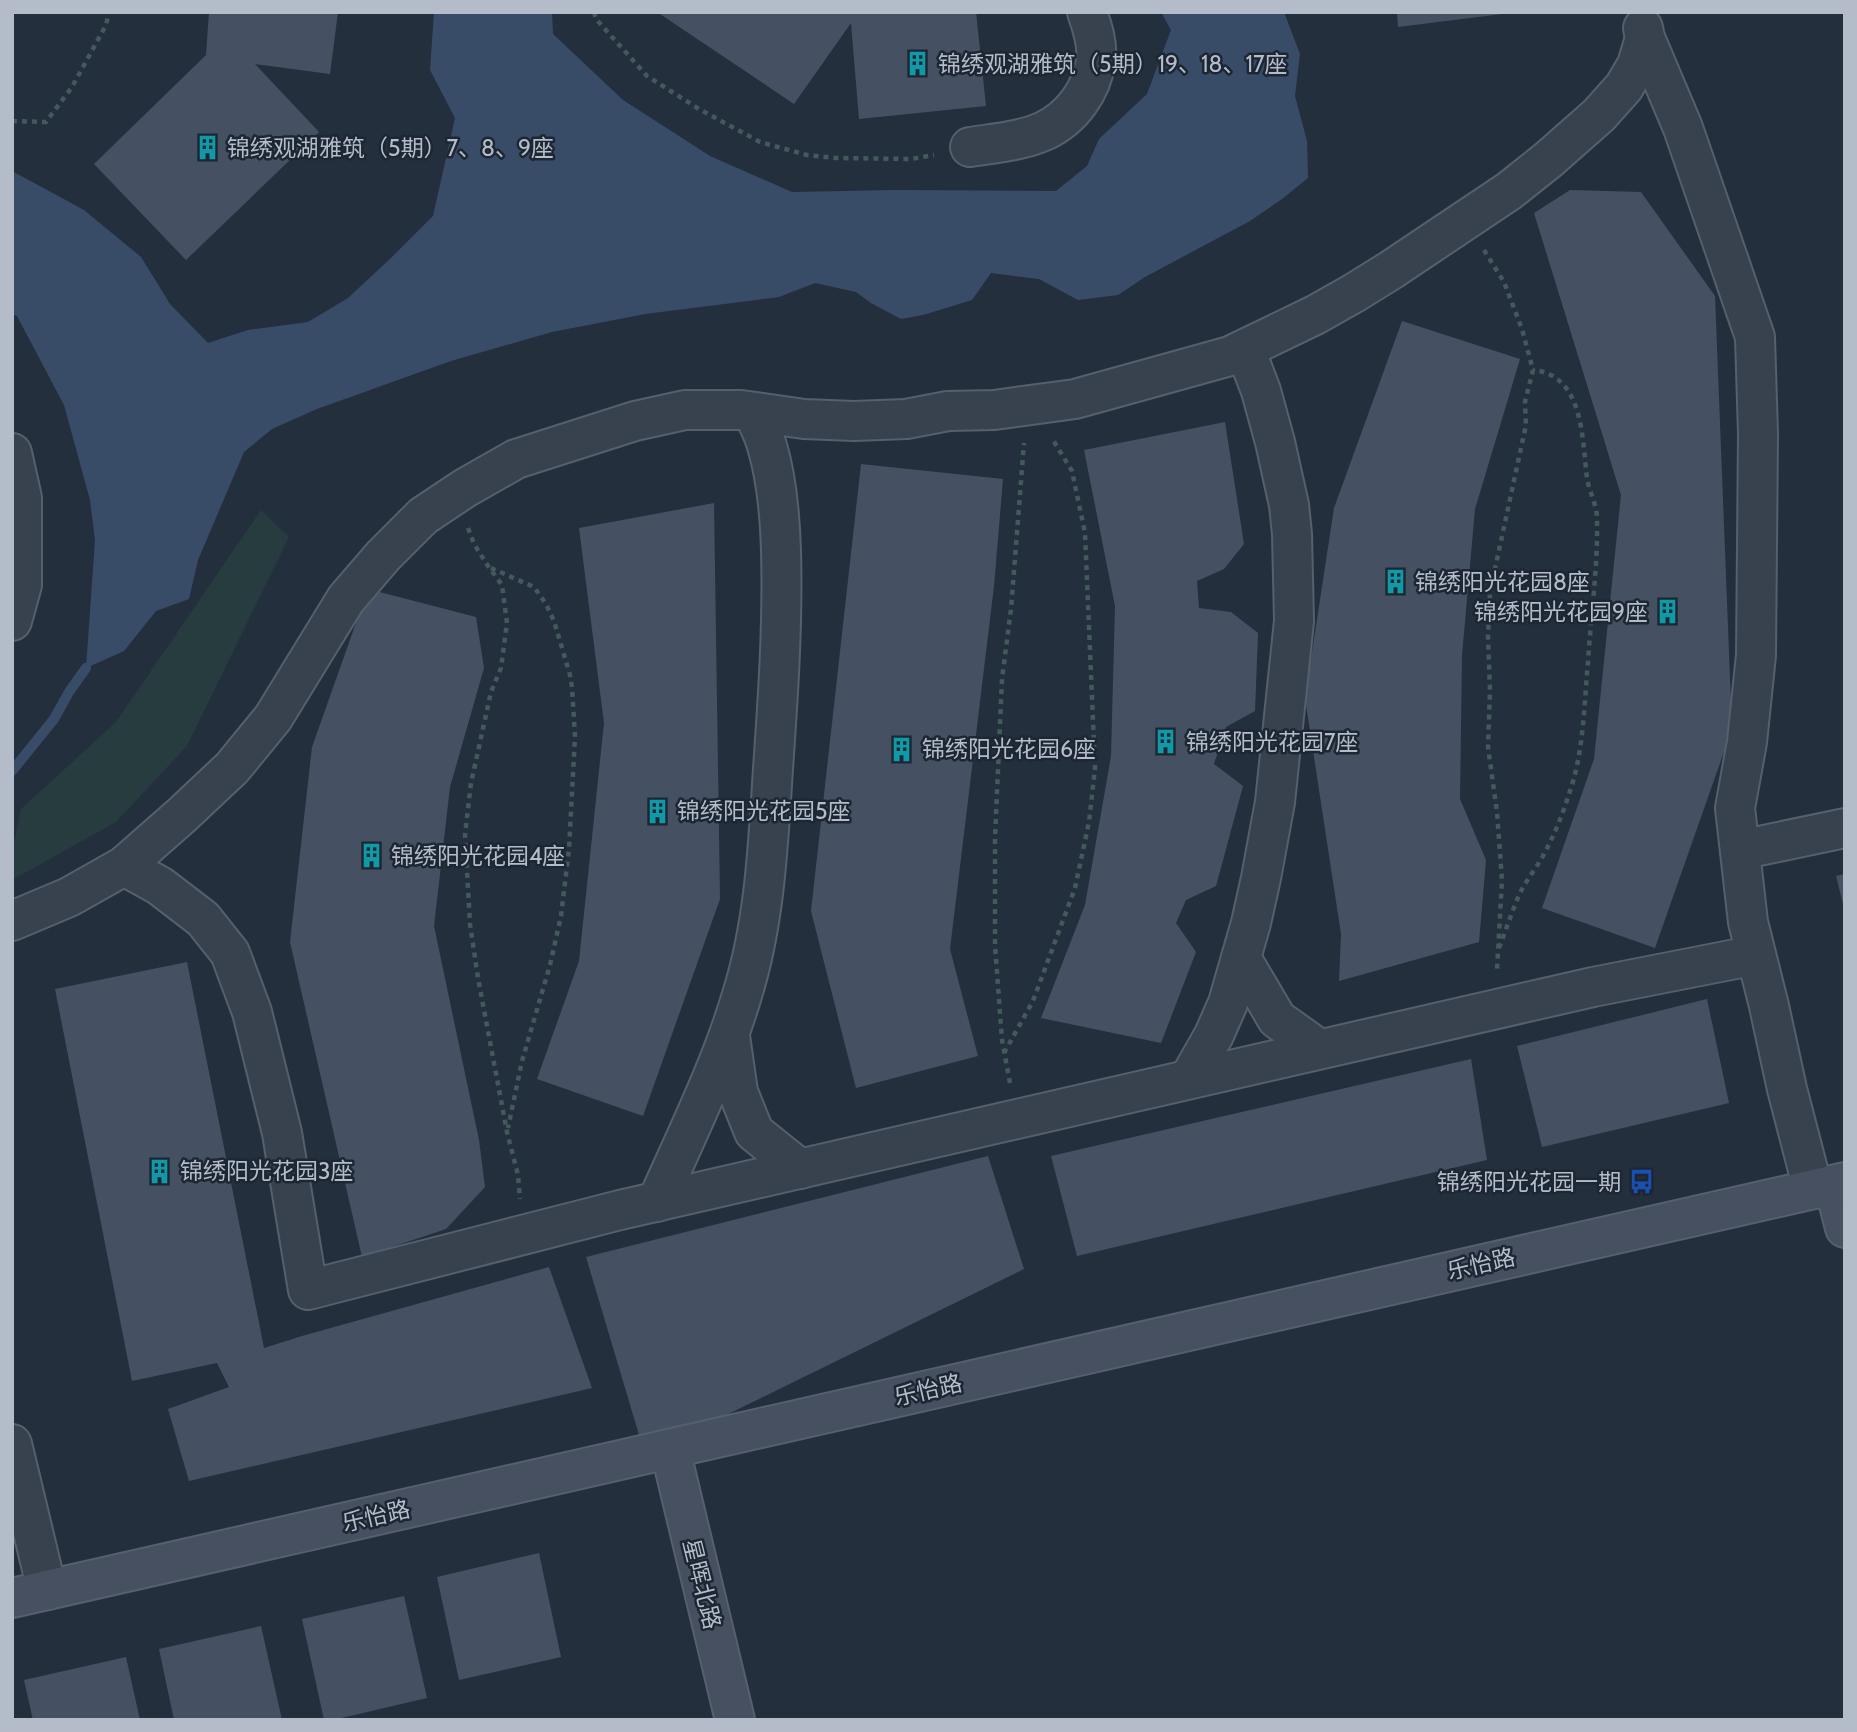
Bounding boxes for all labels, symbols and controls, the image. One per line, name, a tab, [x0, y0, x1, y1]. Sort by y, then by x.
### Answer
building icon: 锦绣观湖雅筑（5期）19、18、17座	[904, 50, 932, 78]
place label: 锦绣观湖雅筑（5期）19、18、17座	[938, 50, 1288, 78]
building icon: 锦绣观湖雅筑（5期）7、8、9座	[193, 134, 221, 162]
place label: 锦绣观湖雅筑（5期）7、8、9座	[227, 134, 554, 162]
building icon: 锦绣阳光花园8座	[1381, 568, 1409, 596]
place label: 锦绣阳光花园8座	[1415, 568, 1590, 596]
place label: 锦绣阳光花园9座	[1474, 598, 1648, 626]
building icon: 锦绣阳光花园9座	[1654, 598, 1682, 626]
building icon: 锦绣阳光花园7座	[1152, 728, 1180, 756]
place label: 锦绣阳光花园7座	[1186, 728, 1359, 756]
building icon: 锦绣阳光花园6座	[888, 735, 916, 763]
place label: 锦绣阳光花园6座	[922, 735, 1096, 763]
building icon: 锦绣阳光花园5座	[643, 797, 671, 825]
place label: 锦绣阳光花园5座	[677, 797, 850, 825]
building icon: 锦绣阳光花园4座	[357, 842, 385, 870]
place label: 锦绣阳光花园4座	[391, 842, 565, 870]
building icon: 锦绣阳光花园3座	[146, 1157, 174, 1185]
place label: 锦绣阳光花园3座	[180, 1157, 353, 1185]
place label: 锦绣阳光花园一期	[1437, 1168, 1621, 1196]
bus stop icon: 锦绣阳光花园一期	[1627, 1168, 1655, 1196]
street label: 乐怡路	[1444, 1243, 1518, 1285]
street label: 乐怡路	[891, 1369, 965, 1411]
street label: 乐怡路	[339, 1495, 413, 1537]
street label: 星晖北路	[677, 1536, 727, 1632]

